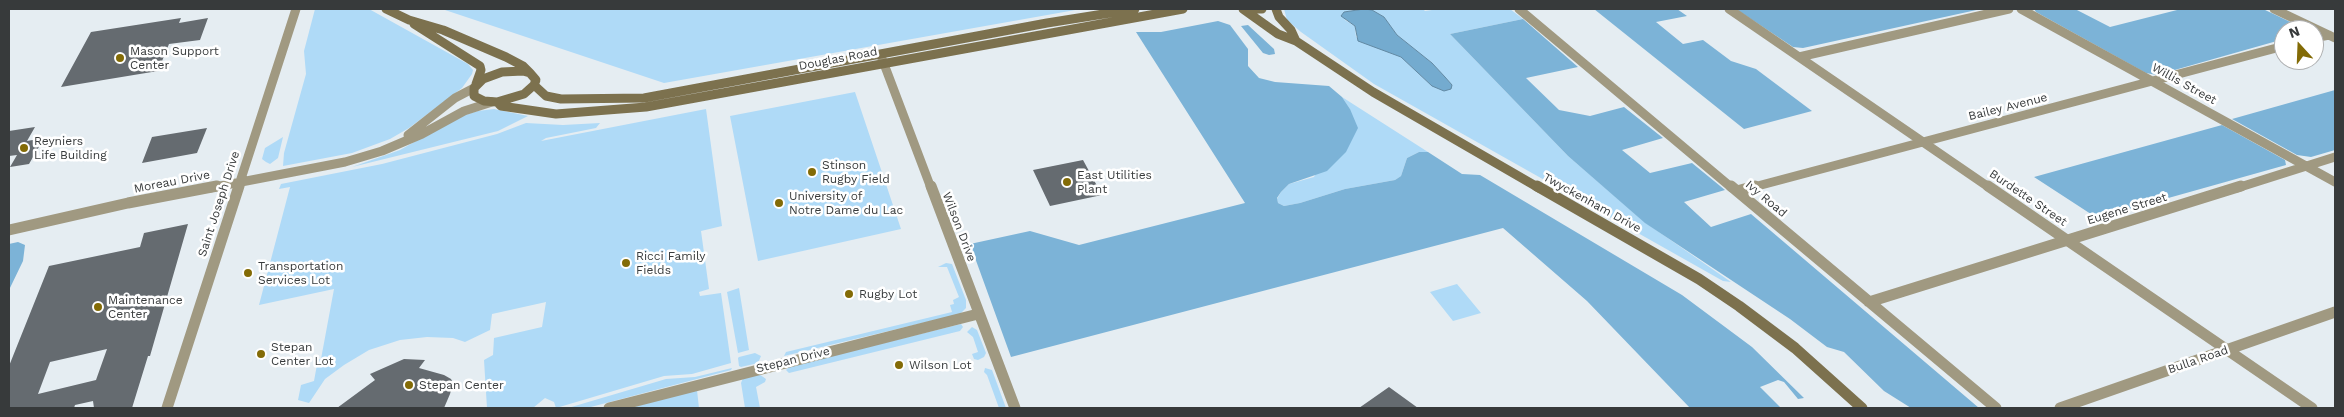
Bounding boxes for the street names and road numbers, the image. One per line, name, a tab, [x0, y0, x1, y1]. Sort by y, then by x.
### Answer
street label: Douglas Road	[797, 44, 879, 74]
street label: Willis Street	[2149, 60, 2219, 108]
street label: Bailey Avenue	[1967, 90, 2049, 124]
street label: Saint Joseph Drive	[195, 149, 243, 259]
street label: Burdette Street	[1986, 167, 2070, 229]
street label: Moreau Drive	[133, 168, 211, 196]
street label: Twyckenham Drive	[1540, 170, 1644, 236]
street label: Ivy Road	[1742, 178, 1790, 220]
street label: Wilson Drive	[939, 190, 979, 264]
street label: Eugene Street	[2085, 190, 2169, 228]
street label: Bulla Road	[2166, 343, 2230, 377]
street label: Stepan Drive	[755, 344, 831, 376]

